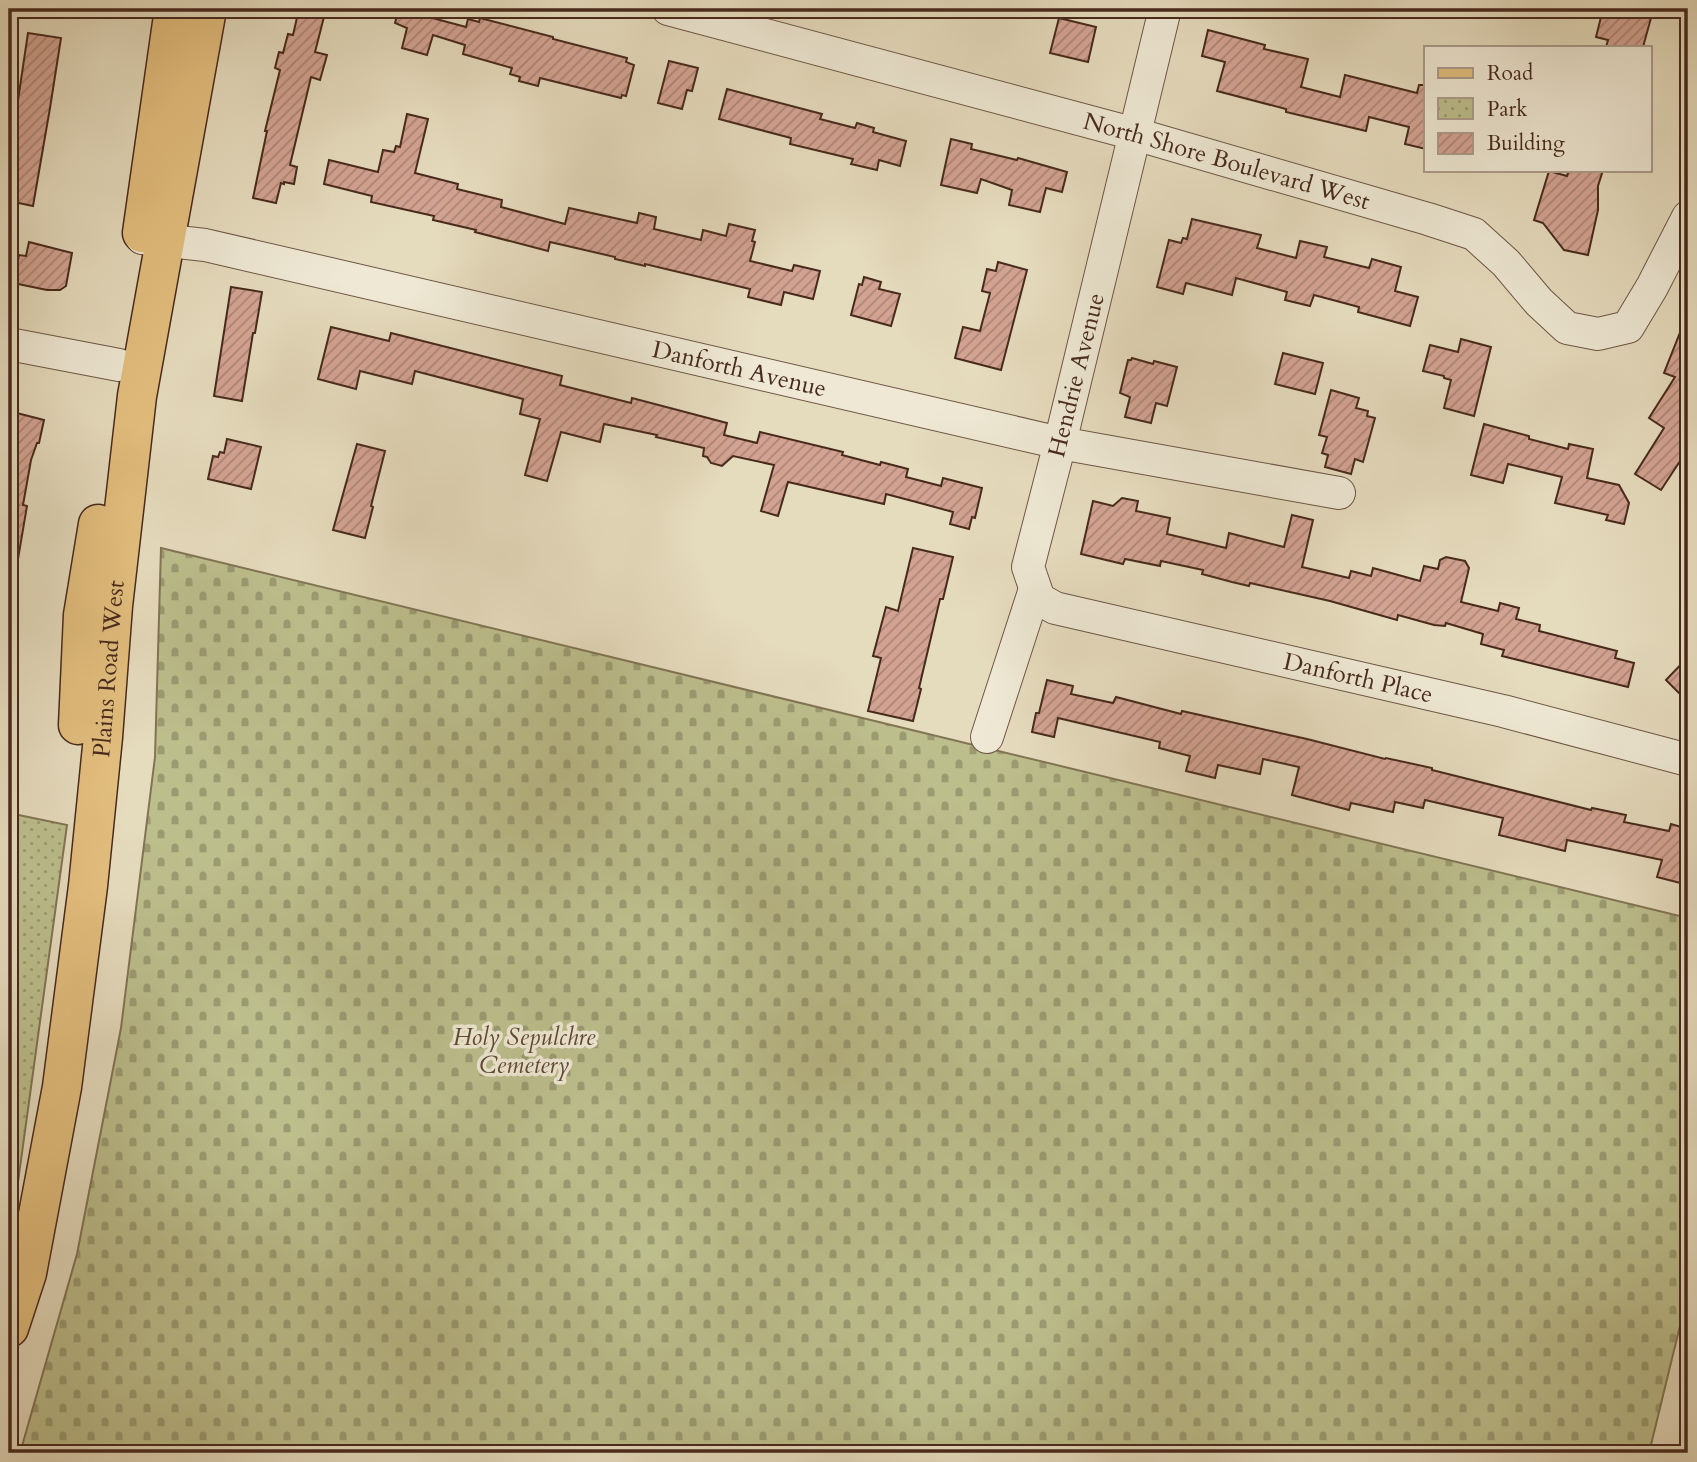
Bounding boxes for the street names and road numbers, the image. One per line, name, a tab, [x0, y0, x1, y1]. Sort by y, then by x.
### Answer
street label: North Shore Boulevard West	[1080, 105, 1374, 218]
street label: Hendrie Avenue	[1040, 290, 1113, 461]
street label: Danforth Avenue	[649, 333, 830, 405]
street label: Plains Road West	[85, 578, 133, 759]
street label: Danforth Place	[1280, 645, 1436, 711]

